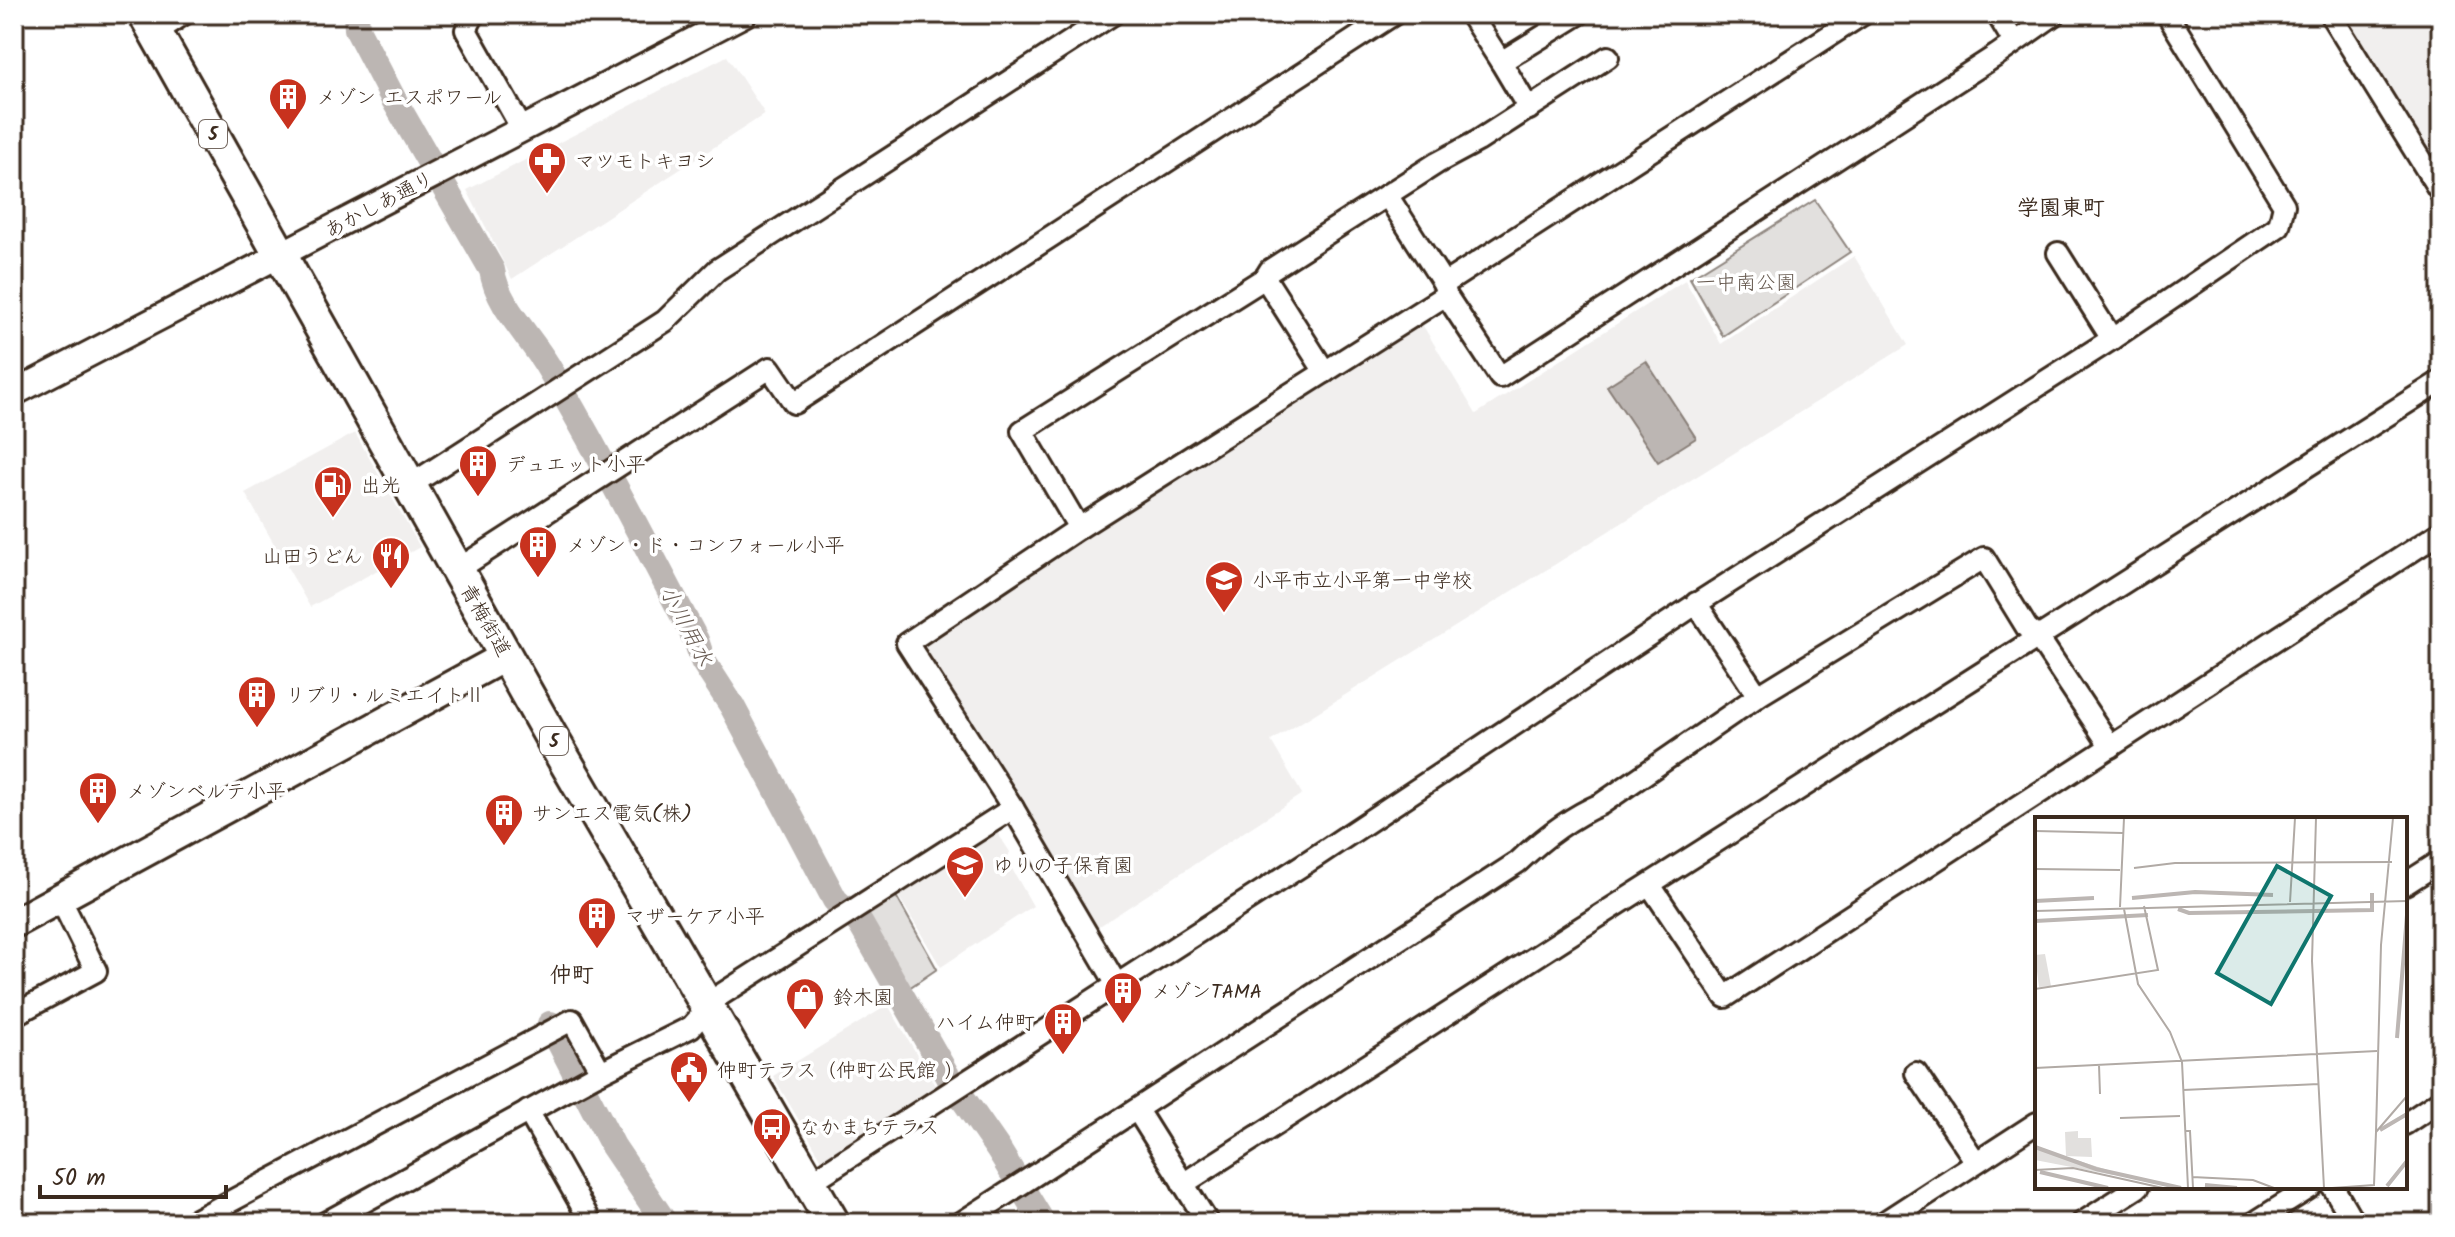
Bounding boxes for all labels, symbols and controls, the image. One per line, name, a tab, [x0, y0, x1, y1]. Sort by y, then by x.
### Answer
building icon: メゾン エスポワール	[267, 76, 309, 131]
place label: メゾン エスポワール	[316, 83, 503, 115]
road number: 5	[199, 120, 227, 148]
pharmacy icon: マツモトキヨシ	[526, 140, 568, 195]
place label: マツモトキヨシ	[575, 147, 715, 179]
street label: あかしあ通り	[319, 163, 440, 248]
district label: 学園東町	[2017, 192, 2105, 227]
park label: 一中南公園	[1696, 268, 1796, 300]
building icon: デュエット小平	[457, 443, 499, 498]
place label: デュエット小平	[506, 450, 646, 482]
fuel station icon: 出光	[312, 464, 354, 519]
place label: 出光	[361, 471, 401, 503]
building icon: メゾン・ド・コンフォール小平	[517, 524, 559, 579]
place label: メゾン・ド・コンフォール小平	[566, 531, 845, 563]
restaurant icon: 山田うどん	[370, 535, 412, 590]
place label: 山田うどん	[263, 542, 363, 574]
school or university icon: 小平市立小平第一中学校	[1203, 559, 1245, 614]
place label: 小平市立小平第一中学校	[1252, 566, 1472, 598]
street label: 青梅街道	[450, 578, 518, 664]
water label: 小川用水	[649, 579, 721, 673]
building icon: リブリ・ルミエイトⅡ	[236, 674, 278, 729]
place label: リブリ・ルミエイトⅡ	[285, 681, 485, 713]
road number: 5	[540, 727, 568, 755]
building icon: メゾンベルテ小平	[77, 770, 119, 825]
place label: メゾンベルテ小平	[126, 777, 286, 809]
building icon: サンエス電気(株)	[483, 792, 525, 847]
place label: サンエス電気(株)	[532, 799, 692, 831]
inset map	[2035, 817, 2407, 1189]
school or university icon: ゆりの子保育園	[944, 844, 986, 899]
place label: ゆりの子保育園	[993, 851, 1133, 883]
building icon: マザーケア小平	[576, 895, 618, 950]
place label: マザーケア小平	[625, 902, 765, 934]
district label: 仲町	[550, 959, 594, 994]
building icon: メゾンTAMA	[1102, 970, 1144, 1025]
shop icon: 鈴木園	[784, 976, 826, 1031]
place label: メゾンTAMA	[1151, 977, 1262, 1009]
place label: 鈴木園	[833, 983, 893, 1015]
building icon: ハイム仲町	[1042, 1001, 1084, 1056]
place label: ハイム仲町	[936, 1008, 1035, 1040]
public building icon: 仲町テラス（仲町公民館 ）	[668, 1049, 710, 1104]
place label: 仲町テラス（仲町公民館 ）	[717, 1056, 964, 1088]
bus stop icon: なかまちテラス	[751, 1106, 793, 1161]
place label: なかまちテラス	[800, 1113, 939, 1145]
scale bar	[40, 1149, 226, 1199]
text: 50 m	[52, 1159, 106, 1198]

